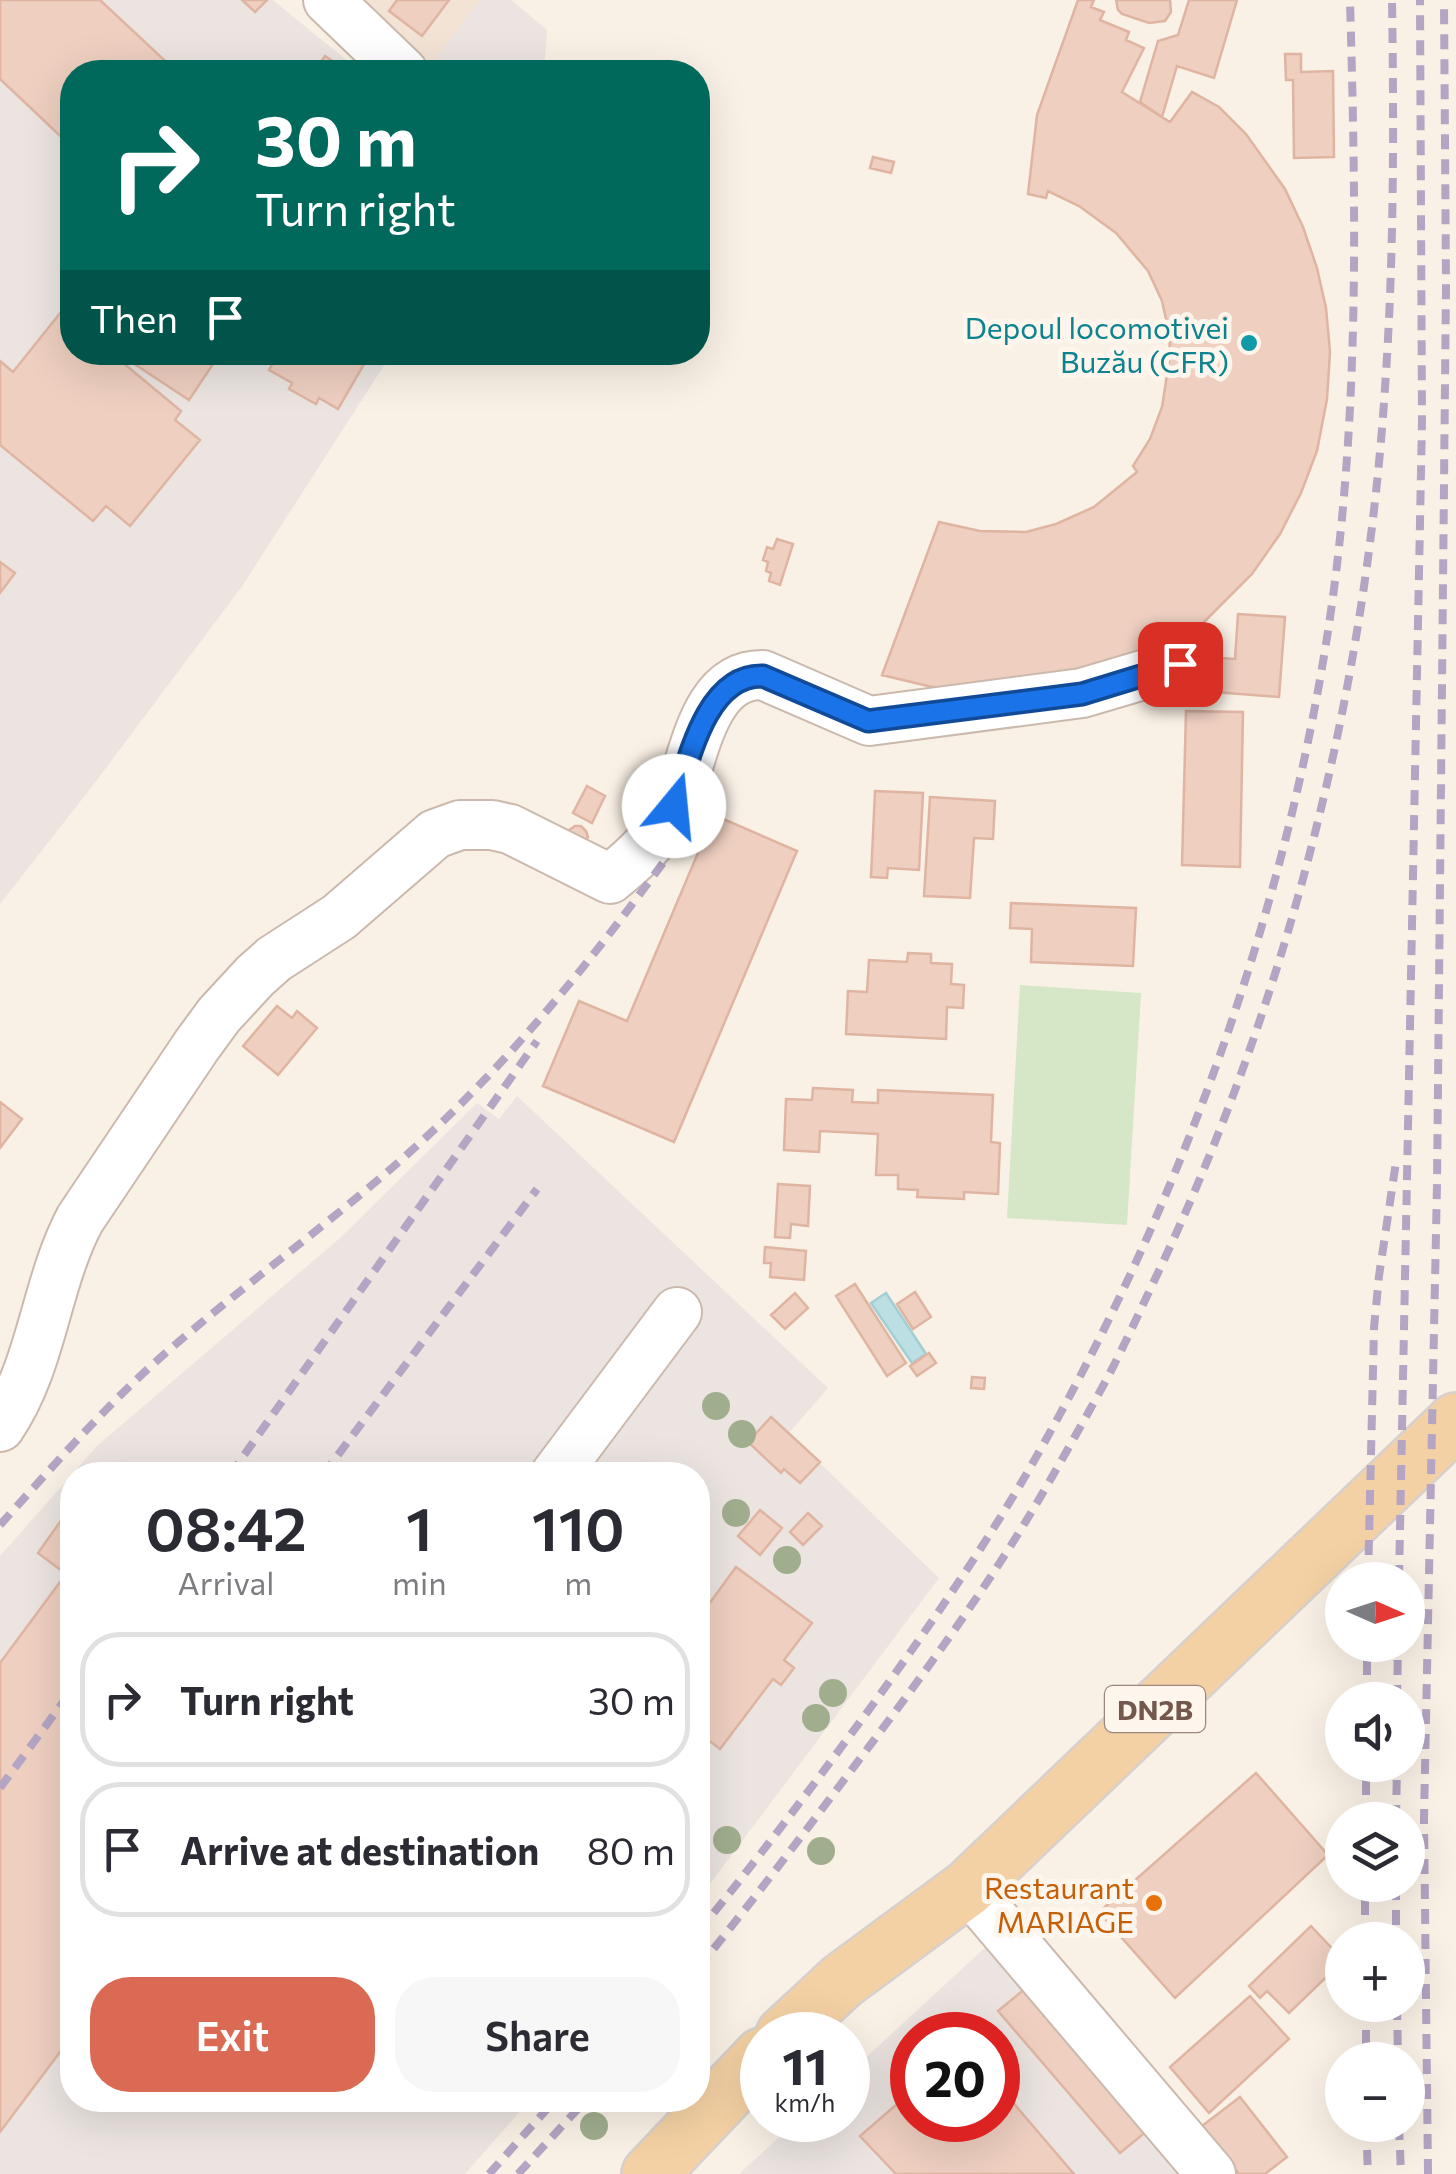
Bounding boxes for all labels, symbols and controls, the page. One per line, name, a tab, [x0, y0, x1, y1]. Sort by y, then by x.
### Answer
text: 30 m	[255, 95, 417, 180]
icon: right	[90, 100, 220, 230]
text: Turn right	[255, 180, 456, 235]
icon: arrive	[198, 290, 253, 345]
text: Then	[90, 294, 178, 341]
place label: Depoul locomotivei Buzău (CFR)	[965, 308, 1229, 379]
marker: Depoul locomotivei Buzău (CFR)	[1238, 332, 1260, 354]
pin	[1138, 622, 1223, 707]
icon: arrive	[1153, 637, 1208, 692]
position arrow	[622, 754, 726, 858]
text: 08:42	[145, 1490, 307, 1563]
text: 1	[406, 1490, 433, 1563]
text: 110	[532, 1490, 625, 1563]
text: Arrival	[178, 1562, 274, 1602]
text: min	[392, 1562, 447, 1602]
text: m	[564, 1562, 592, 1602]
north arrow	[1325, 1562, 1425, 1662]
map controls	[1325, 1562, 1425, 2142]
icon: right	[95, 1672, 150, 1727]
text: Turn right	[180, 1676, 354, 1723]
text: 30 m	[588, 1676, 675, 1723]
button: sound	[1325, 1682, 1425, 1782]
road number: DN2B	[1105, 1686, 1205, 1732]
button: layers	[1325, 1802, 1425, 1902]
icon: arrive	[95, 1822, 150, 1877]
text: Arrive at destination	[180, 1826, 539, 1873]
text: 80 m	[587, 1826, 675, 1873]
place label: Restaurant MARIAGE	[984, 1868, 1134, 1939]
marker: Restaurant MARIAGE	[1143, 1892, 1165, 1914]
button: +	[1325, 1922, 1425, 2022]
button: Exit	[90, 1977, 375, 2092]
button: Share	[395, 1977, 680, 2092]
speed limit sign: 20	[890, 2012, 1020, 2142]
text: 11	[782, 2034, 828, 2095]
button: −	[1325, 2042, 1425, 2142]
text: km/h	[775, 2087, 835, 2117]

